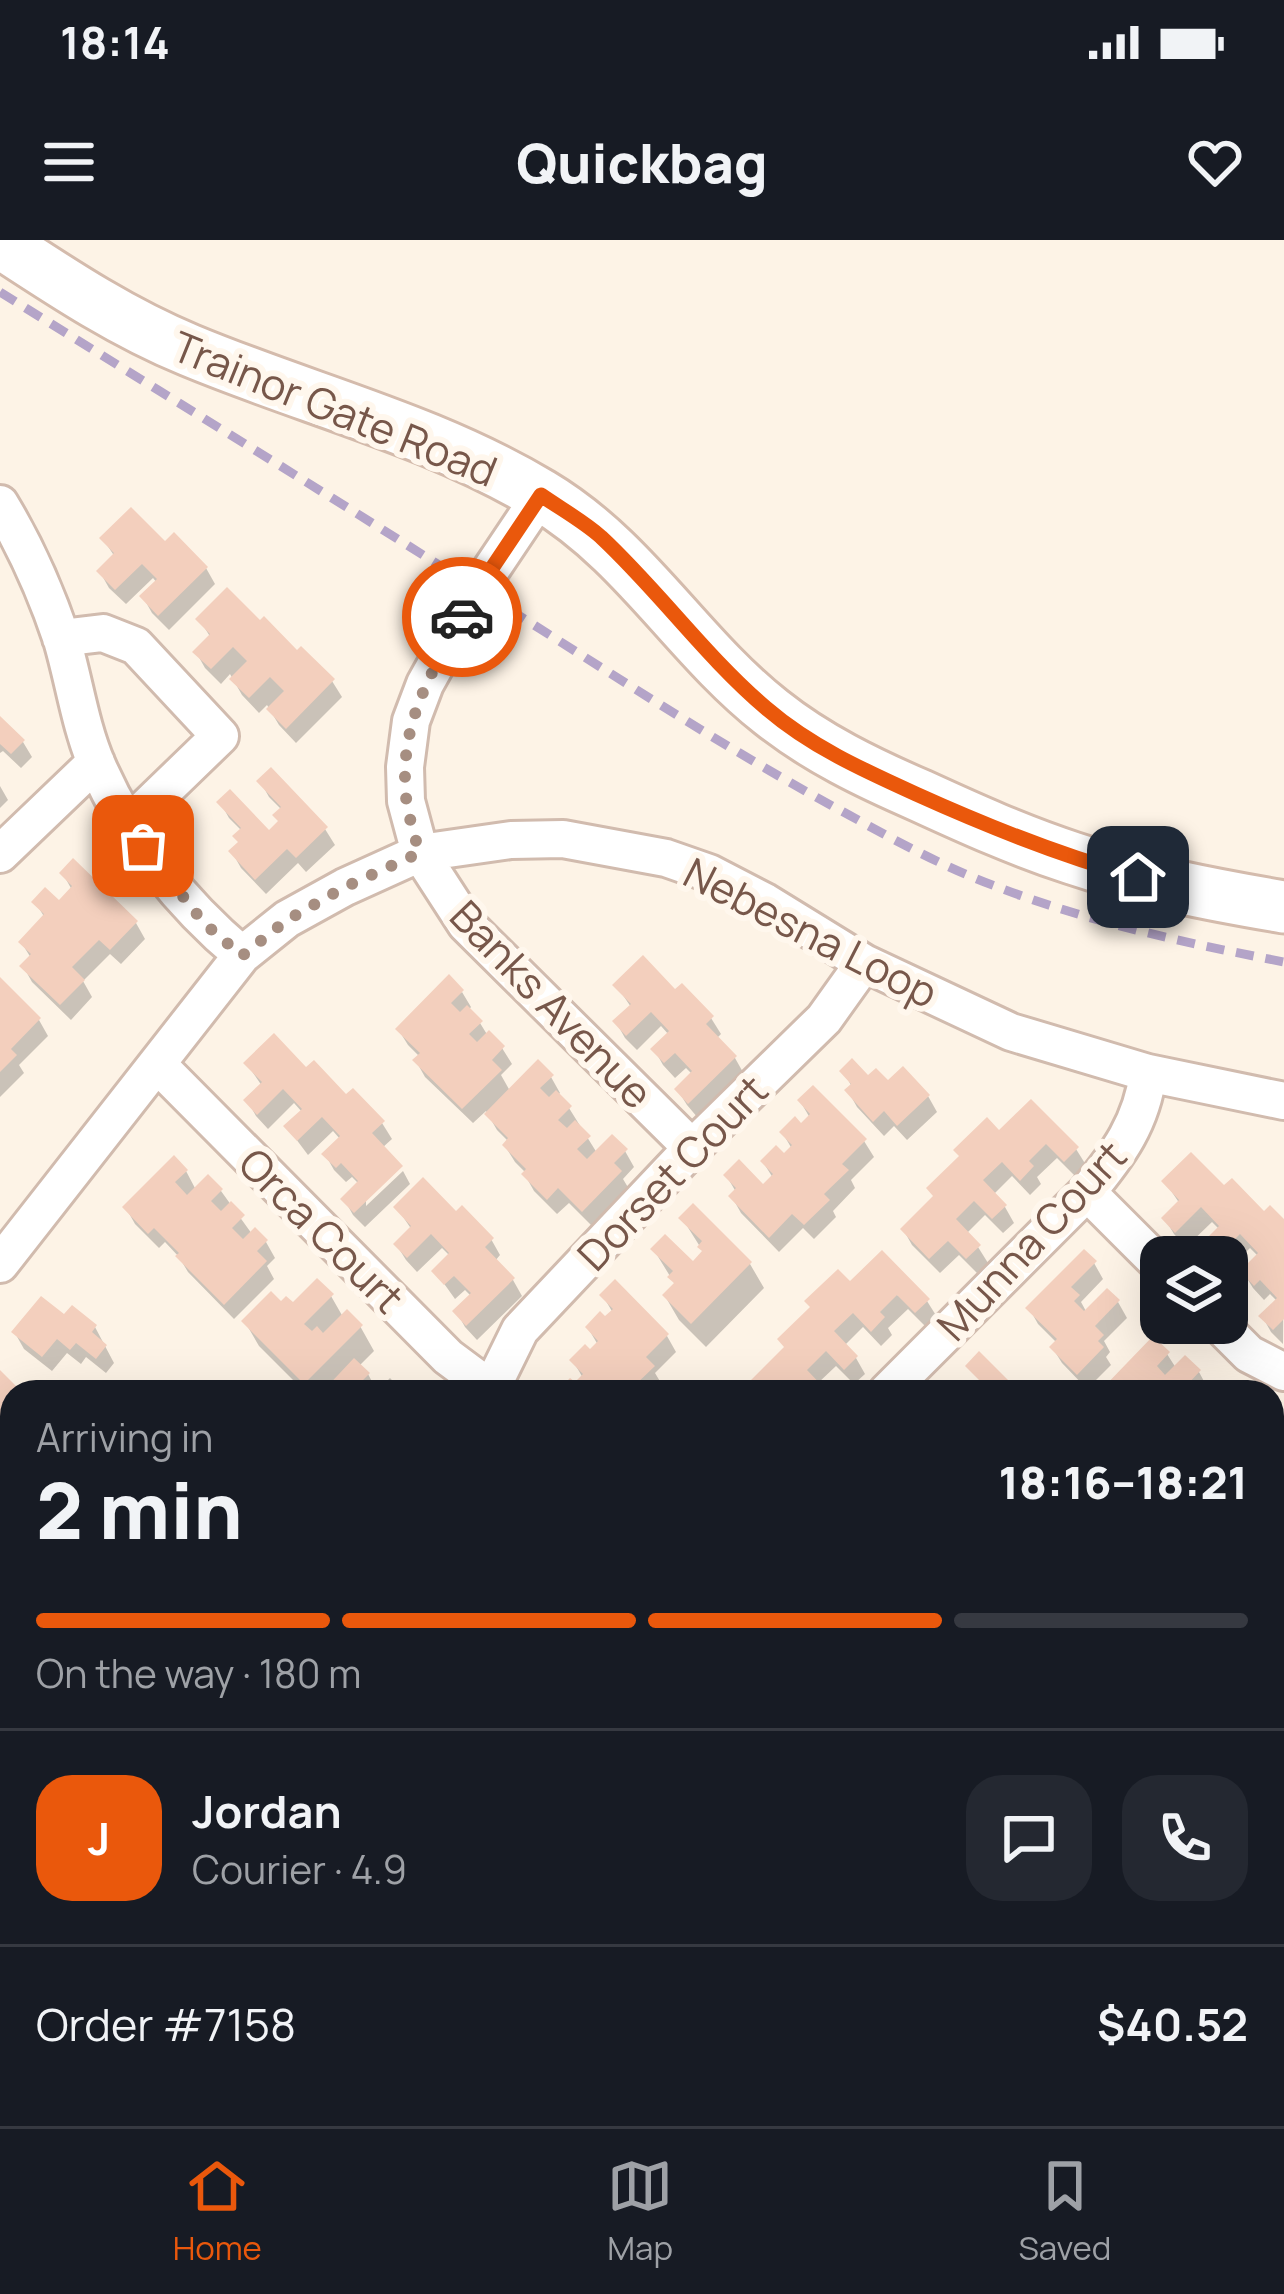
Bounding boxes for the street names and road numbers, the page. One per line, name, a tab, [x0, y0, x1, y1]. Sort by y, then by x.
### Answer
street label: Trainor Gate Road	[164, 316, 506, 500]
street label: Nebesna Loop	[674, 843, 948, 1021]
street label: Banks Avenue	[438, 887, 666, 1121]
street label: Dorset Court	[564, 1062, 780, 1282]
street label: Munna Court	[923, 1127, 1139, 1353]
street label: Orca Court	[227, 1135, 417, 1325]

